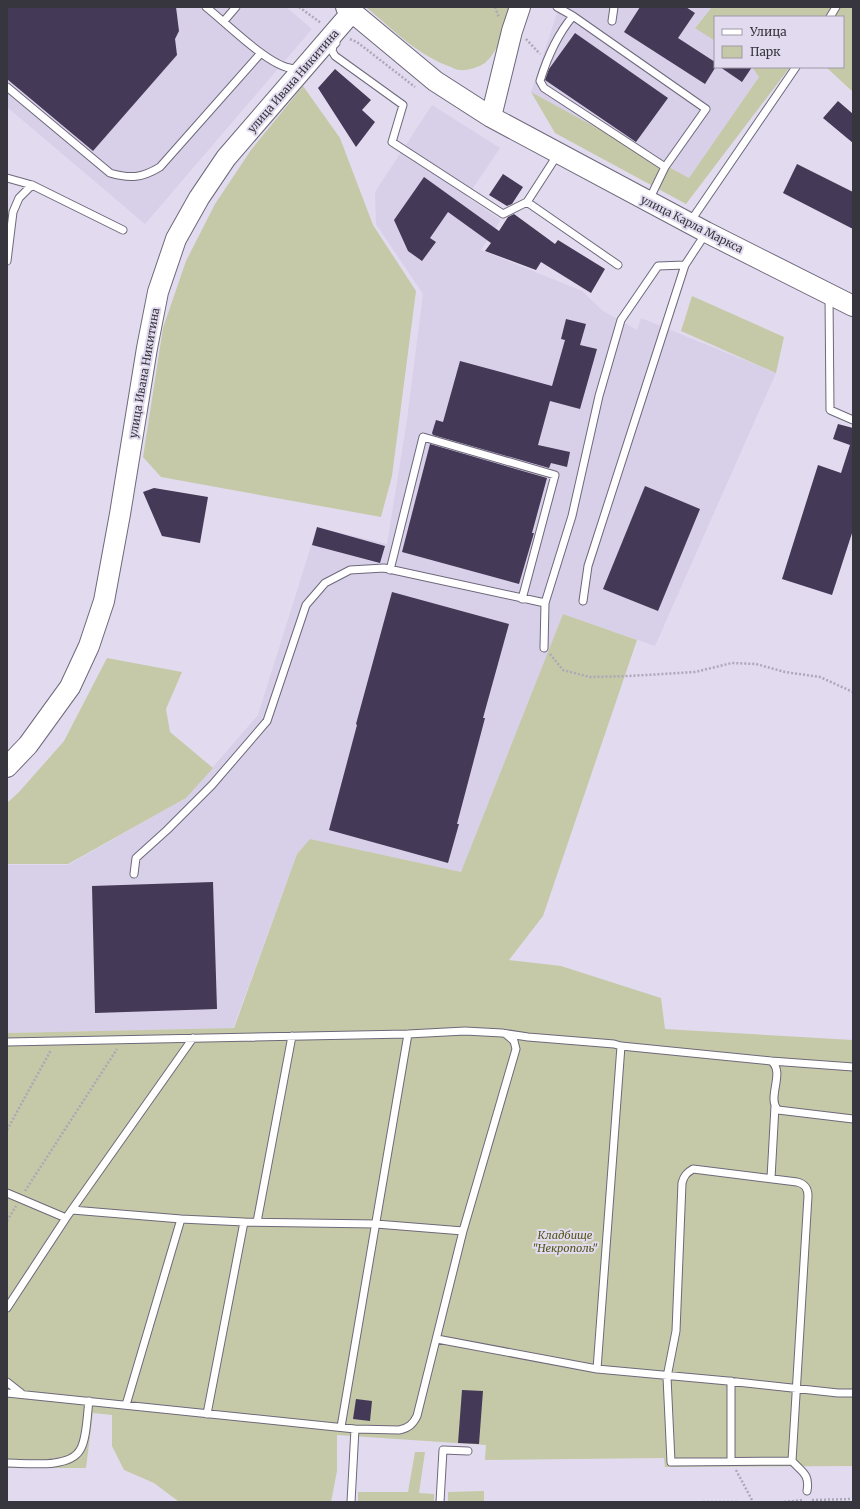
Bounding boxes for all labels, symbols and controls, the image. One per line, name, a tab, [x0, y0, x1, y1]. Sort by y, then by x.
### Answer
legend	[714, 16, 844, 68]
text: Улица	[749, 24, 787, 39]
street label: улица Ивана Никитина	[244, 26, 342, 136]
text: Парк	[750, 44, 781, 59]
street label: улица Карла Маркса	[638, 192, 746, 256]
street label: улица Ивана Никитина	[126, 307, 162, 439]
park label: Кладбище "Некрополь"	[532, 1228, 598, 1255]

